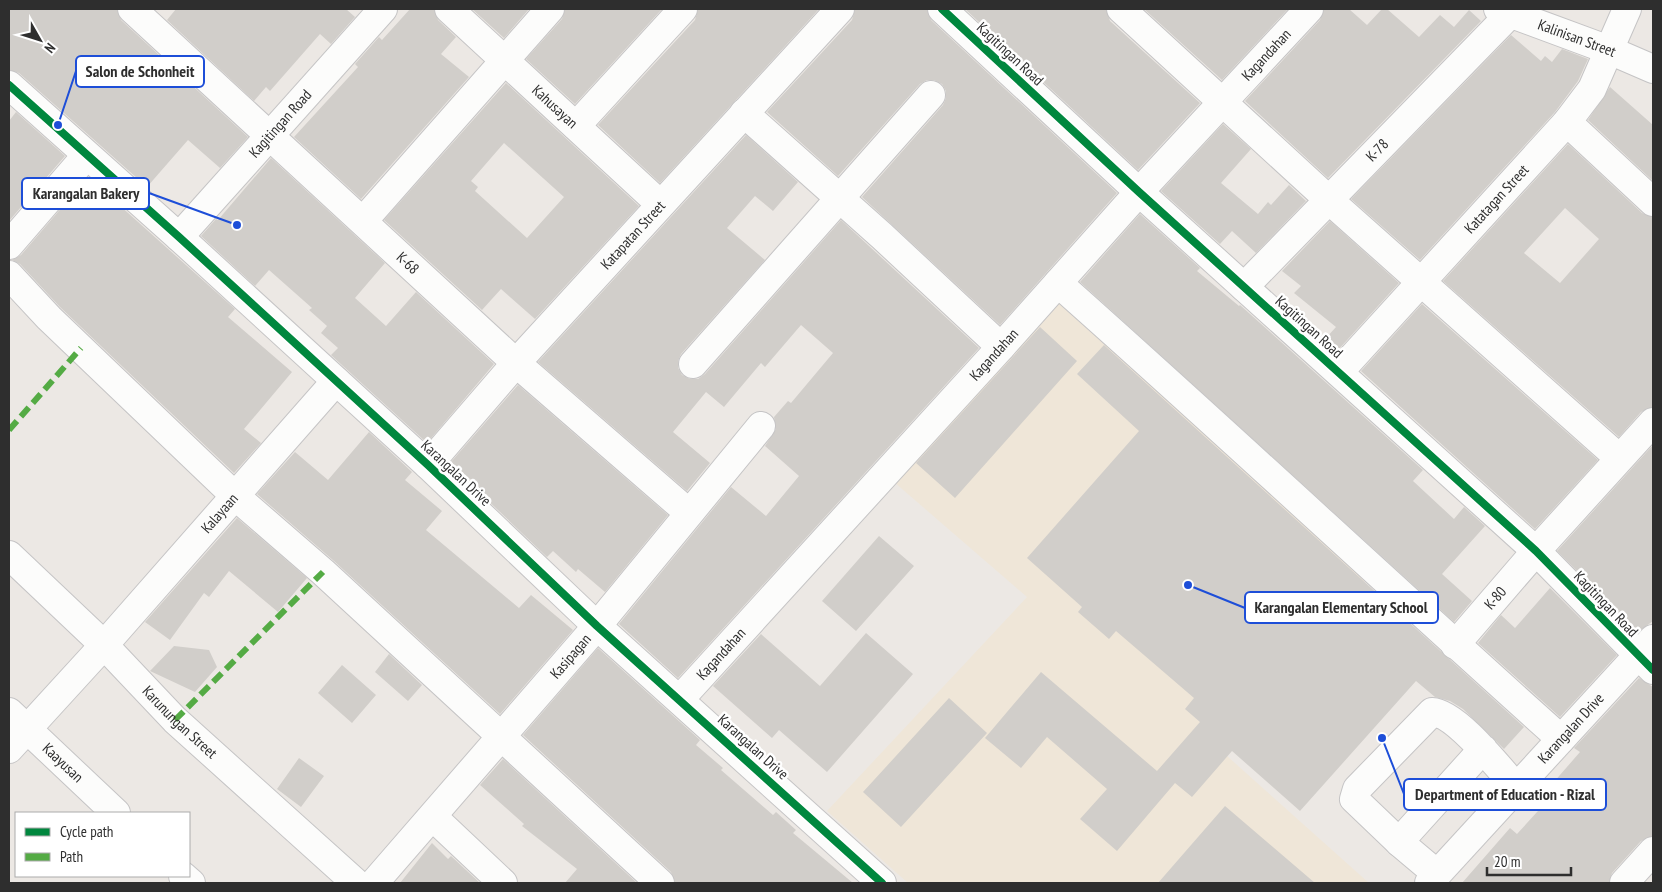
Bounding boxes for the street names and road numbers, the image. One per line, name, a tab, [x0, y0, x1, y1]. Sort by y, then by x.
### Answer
street label: Kalinisan Street	[1535, 15, 1619, 61]
street label: Kagitingan Road	[973, 18, 1048, 89]
street label: Kagandahan	[1237, 25, 1295, 84]
street label: Kahusayan	[528, 81, 582, 132]
street label: Kagitingan Road	[245, 85, 315, 161]
street label: K-78	[1362, 135, 1392, 165]
street label: Katatagan Street	[1460, 160, 1533, 237]
street label: Katapatan Street	[596, 196, 669, 273]
street label: K-68	[393, 248, 423, 278]
street label: Kagitingan Road	[1272, 291, 1347, 362]
street label: Kagandahan	[965, 324, 1022, 384]
street label: Karangalan Drive	[417, 435, 495, 510]
street label: Kalayaan	[197, 489, 242, 537]
street label: Kagitingan Road	[1570, 567, 1643, 641]
street label: K-80	[1480, 582, 1510, 613]
street label: Kagandahan	[692, 624, 749, 684]
street label: Kasipagan	[546, 630, 595, 682]
street label: Karunungan Street	[139, 681, 221, 762]
street label: Karangalan Drive	[1534, 689, 1608, 767]
street label: Karangalan Drive	[714, 710, 793, 783]
street label: Kaayusan	[39, 739, 87, 786]

